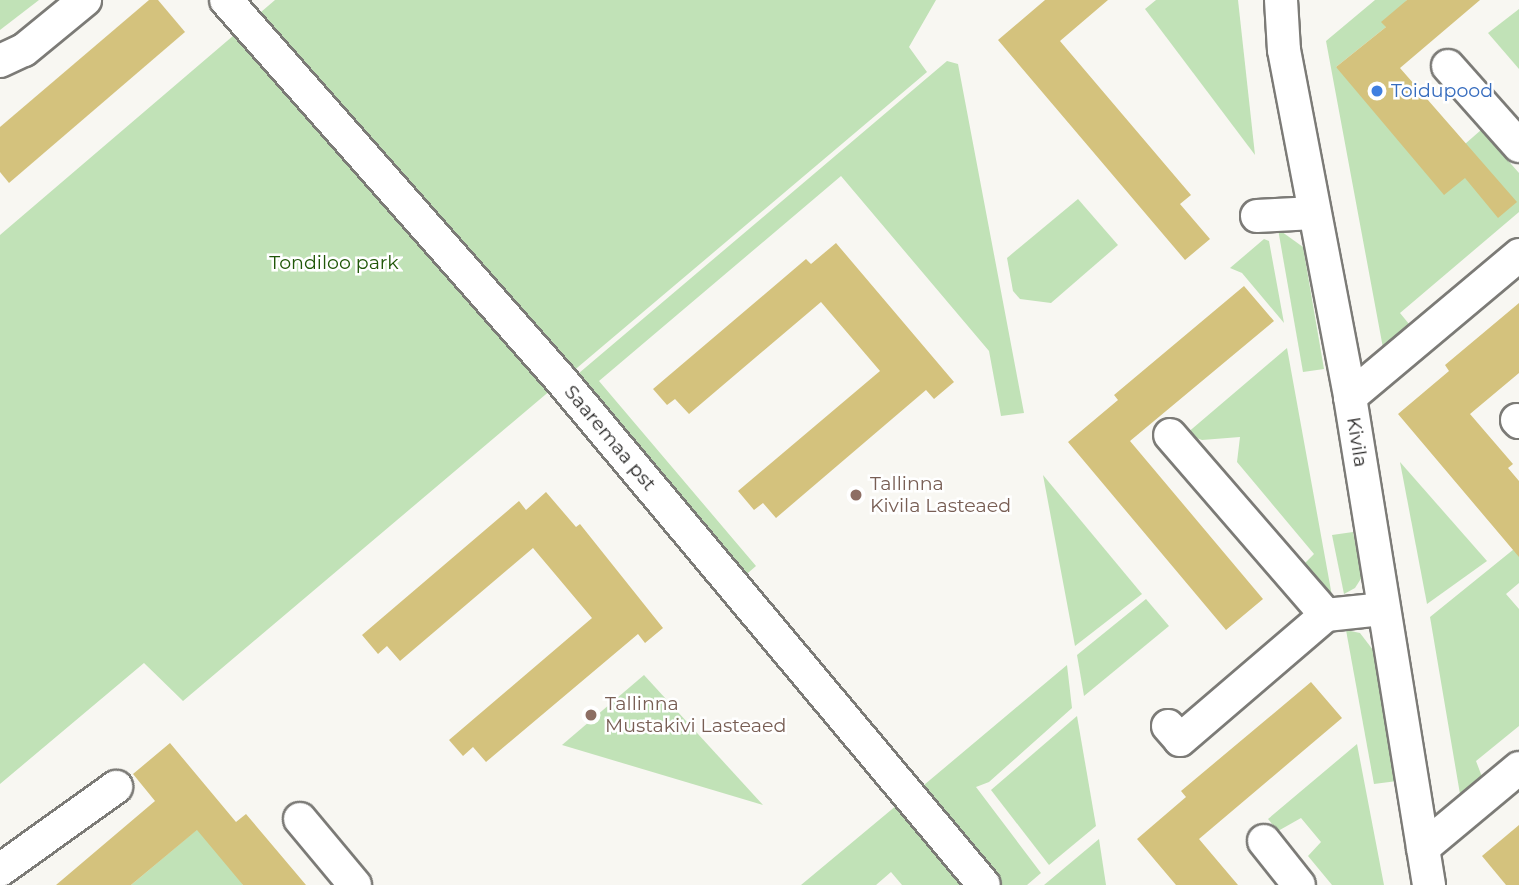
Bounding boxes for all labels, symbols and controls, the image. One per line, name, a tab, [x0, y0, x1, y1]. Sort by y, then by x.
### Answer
place label: Toidupood	[1391, 80, 1493, 102]
marker: Toidupood	[1369, 83, 1385, 99]
park label: Tondiloo park	[269, 252, 399, 274]
street label: Saaremaa pst	[559, 381, 661, 495]
street label: Kivila	[1342, 415, 1372, 469]
place label: Tallinna Kivila Lasteaed	[870, 473, 1011, 517]
marker: Tallinna Kivila Lasteaed	[848, 487, 864, 503]
place label: Tallinna Mustakivi Lasteaed	[605, 693, 786, 737]
marker: Tallinna Mustakivi Lasteaed	[583, 707, 599, 723]

